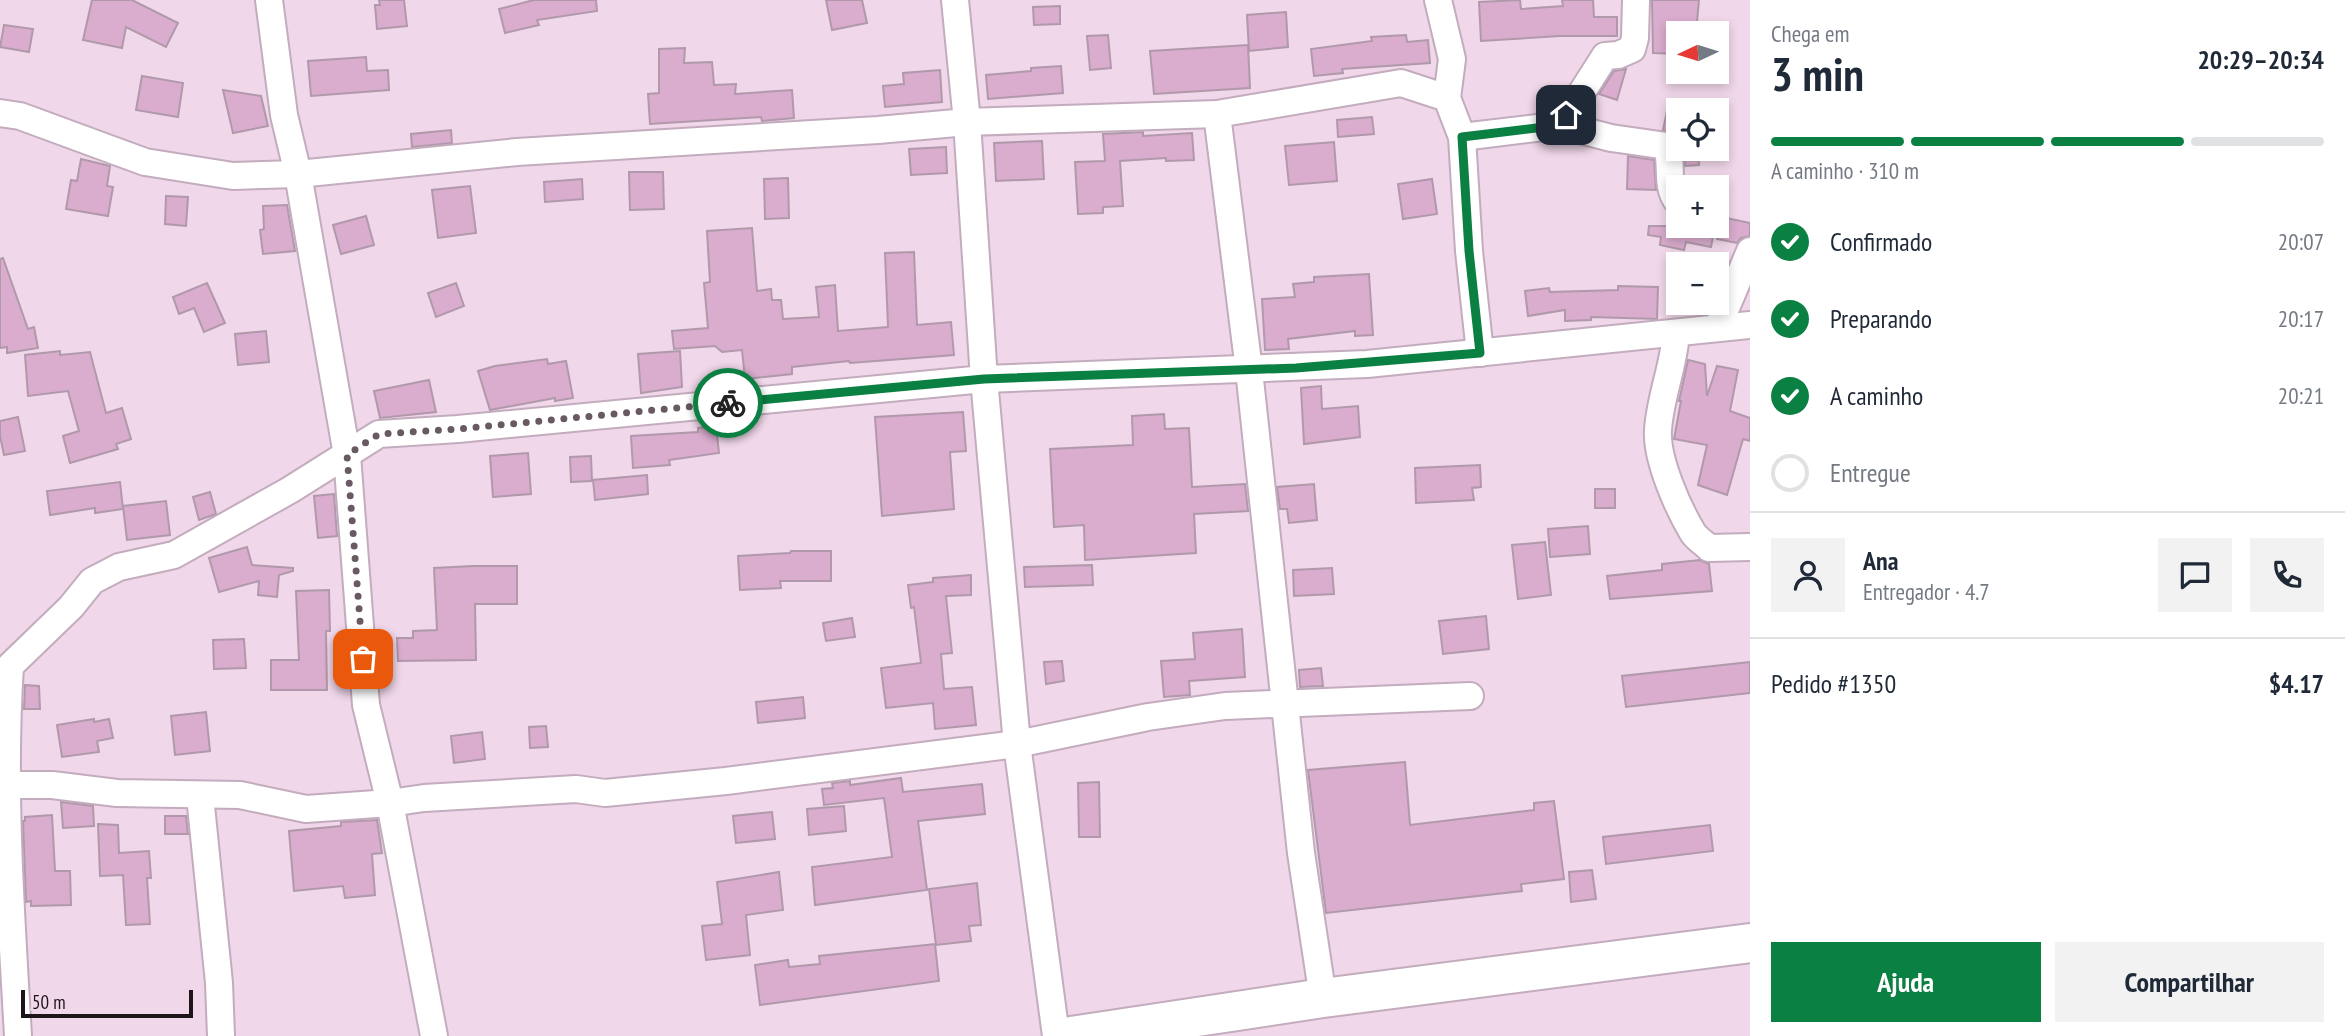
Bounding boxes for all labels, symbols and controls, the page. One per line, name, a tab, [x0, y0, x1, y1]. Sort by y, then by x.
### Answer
text: Chega em	[1771, 19, 1849, 48]
north arrow	[1666, 21, 1729, 84]
map controls	[1666, 21, 1729, 315]
text: 20:29–20:34	[2197, 43, 2324, 76]
text: 3 min	[1771, 44, 1864, 104]
pin	[1536, 85, 1596, 145]
icon: home	[1547, 96, 1585, 134]
button: locate	[1666, 98, 1729, 161]
text: A caminho · 310 m	[1771, 156, 1919, 185]
button: +	[1666, 175, 1729, 238]
icon: check	[1771, 223, 1809, 261]
text: Confirmado	[1830, 225, 1932, 258]
text: 20:07	[2278, 227, 2324, 256]
button: −	[1666, 252, 1729, 315]
icon: check	[1771, 300, 1809, 338]
text: Preparando	[1830, 302, 1932, 335]
text: 20:17	[2278, 304, 2324, 333]
courier	[693, 368, 763, 438]
icon: check	[1771, 377, 1809, 415]
text: A caminho	[1830, 379, 1923, 412]
text: 20:21	[2278, 381, 2324, 410]
icon: bike	[709, 384, 747, 422]
text: Entregue	[1830, 456, 1911, 489]
button: person	[1771, 538, 1845, 612]
button: chat	[2158, 538, 2232, 612]
button: phone	[2250, 538, 2324, 612]
text: Ana	[1863, 544, 1898, 577]
text: Entregador · 4.7	[1863, 577, 1990, 606]
pin	[333, 629, 393, 689]
icon: bag	[344, 640, 382, 678]
text: Pedido #1350	[1771, 667, 1896, 700]
text: $4.17	[2269, 667, 2324, 700]
button: Ajuda	[1771, 942, 2041, 1022]
button: Compartilhar	[2055, 942, 2324, 1022]
scale bar	[21, 987, 192, 1019]
text: 50 m	[32, 990, 66, 1014]

